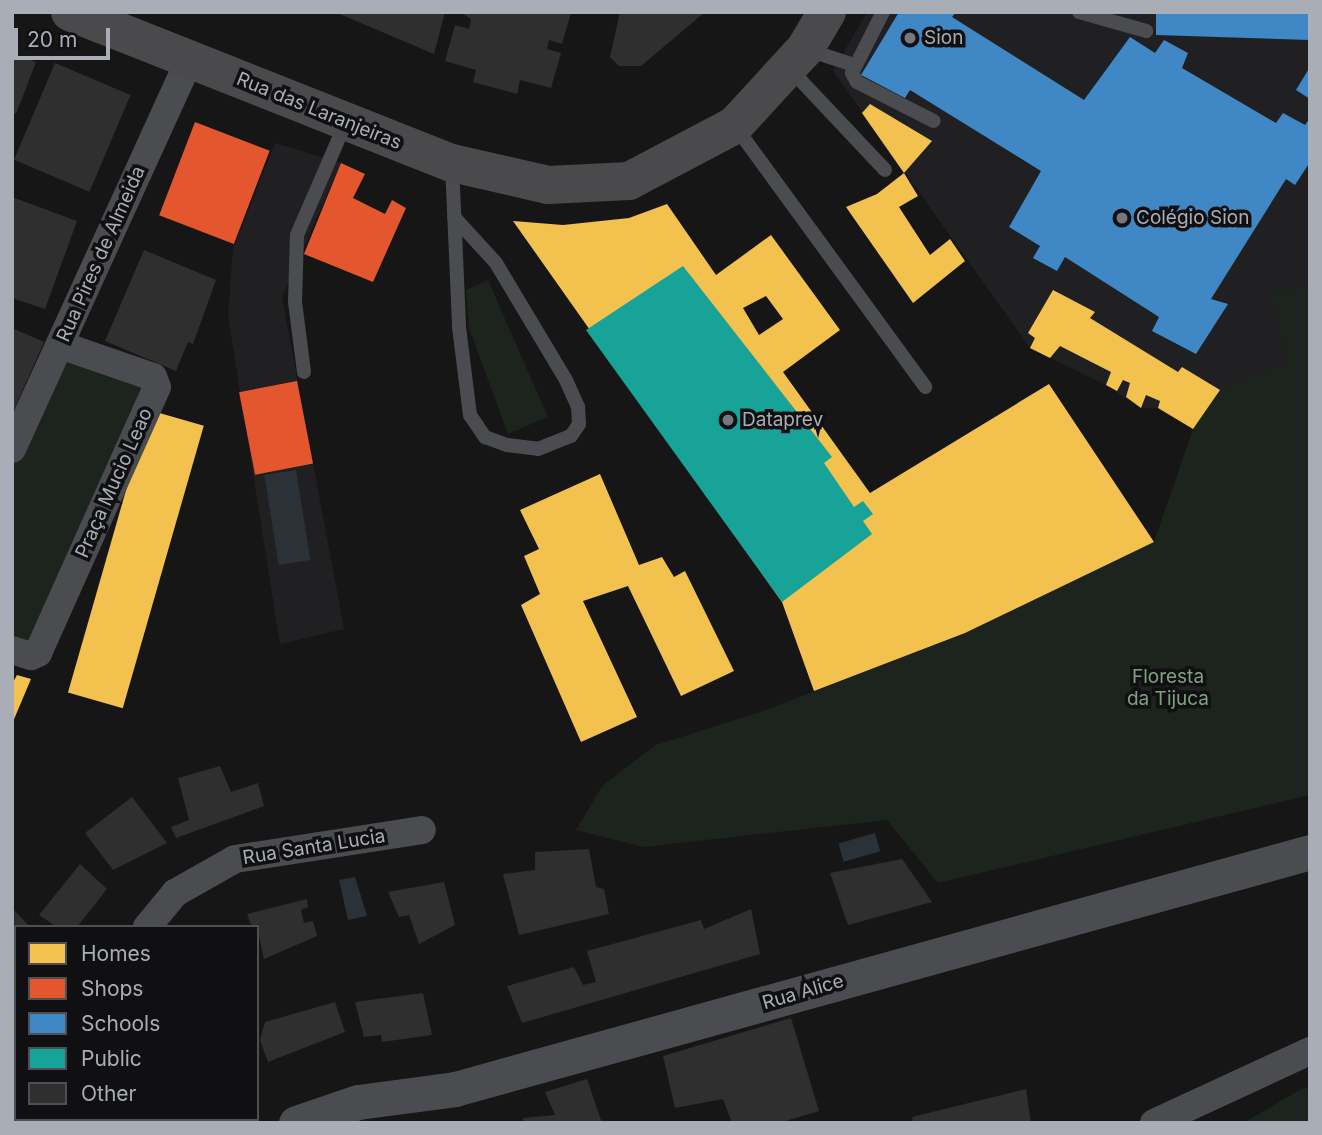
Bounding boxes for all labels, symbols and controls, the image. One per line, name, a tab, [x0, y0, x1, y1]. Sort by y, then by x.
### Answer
scale bar	[18, 14, 114, 58]
text: 20 m	[27, 27, 77, 52]
place label: Sion	[924, 27, 963, 49]
marker: Sion	[902, 30, 918, 46]
street label: Rua das Laranjeiras	[233, 68, 405, 154]
street label: Rua Pires de Almeida	[52, 163, 150, 345]
place label: Colégio Sion	[1136, 207, 1249, 229]
marker: Colégio Sion	[1114, 210, 1130, 226]
street label: Praça Mucio Leao	[71, 405, 157, 561]
place label: Dataprev	[742, 409, 823, 431]
marker: Dataprev	[720, 412, 736, 428]
park label: Floresta da Tijuca	[1127, 666, 1209, 710]
street label: Rua Santa Lucia	[241, 824, 387, 870]
legend	[14, 925, 259, 1121]
text: Homes	[81, 941, 151, 966]
street label: Rua Alice	[760, 970, 846, 1014]
text: Shops	[81, 976, 143, 1001]
text: Schools	[81, 1011, 160, 1036]
text: Public	[81, 1046, 142, 1071]
text: Other	[81, 1081, 137, 1106]

